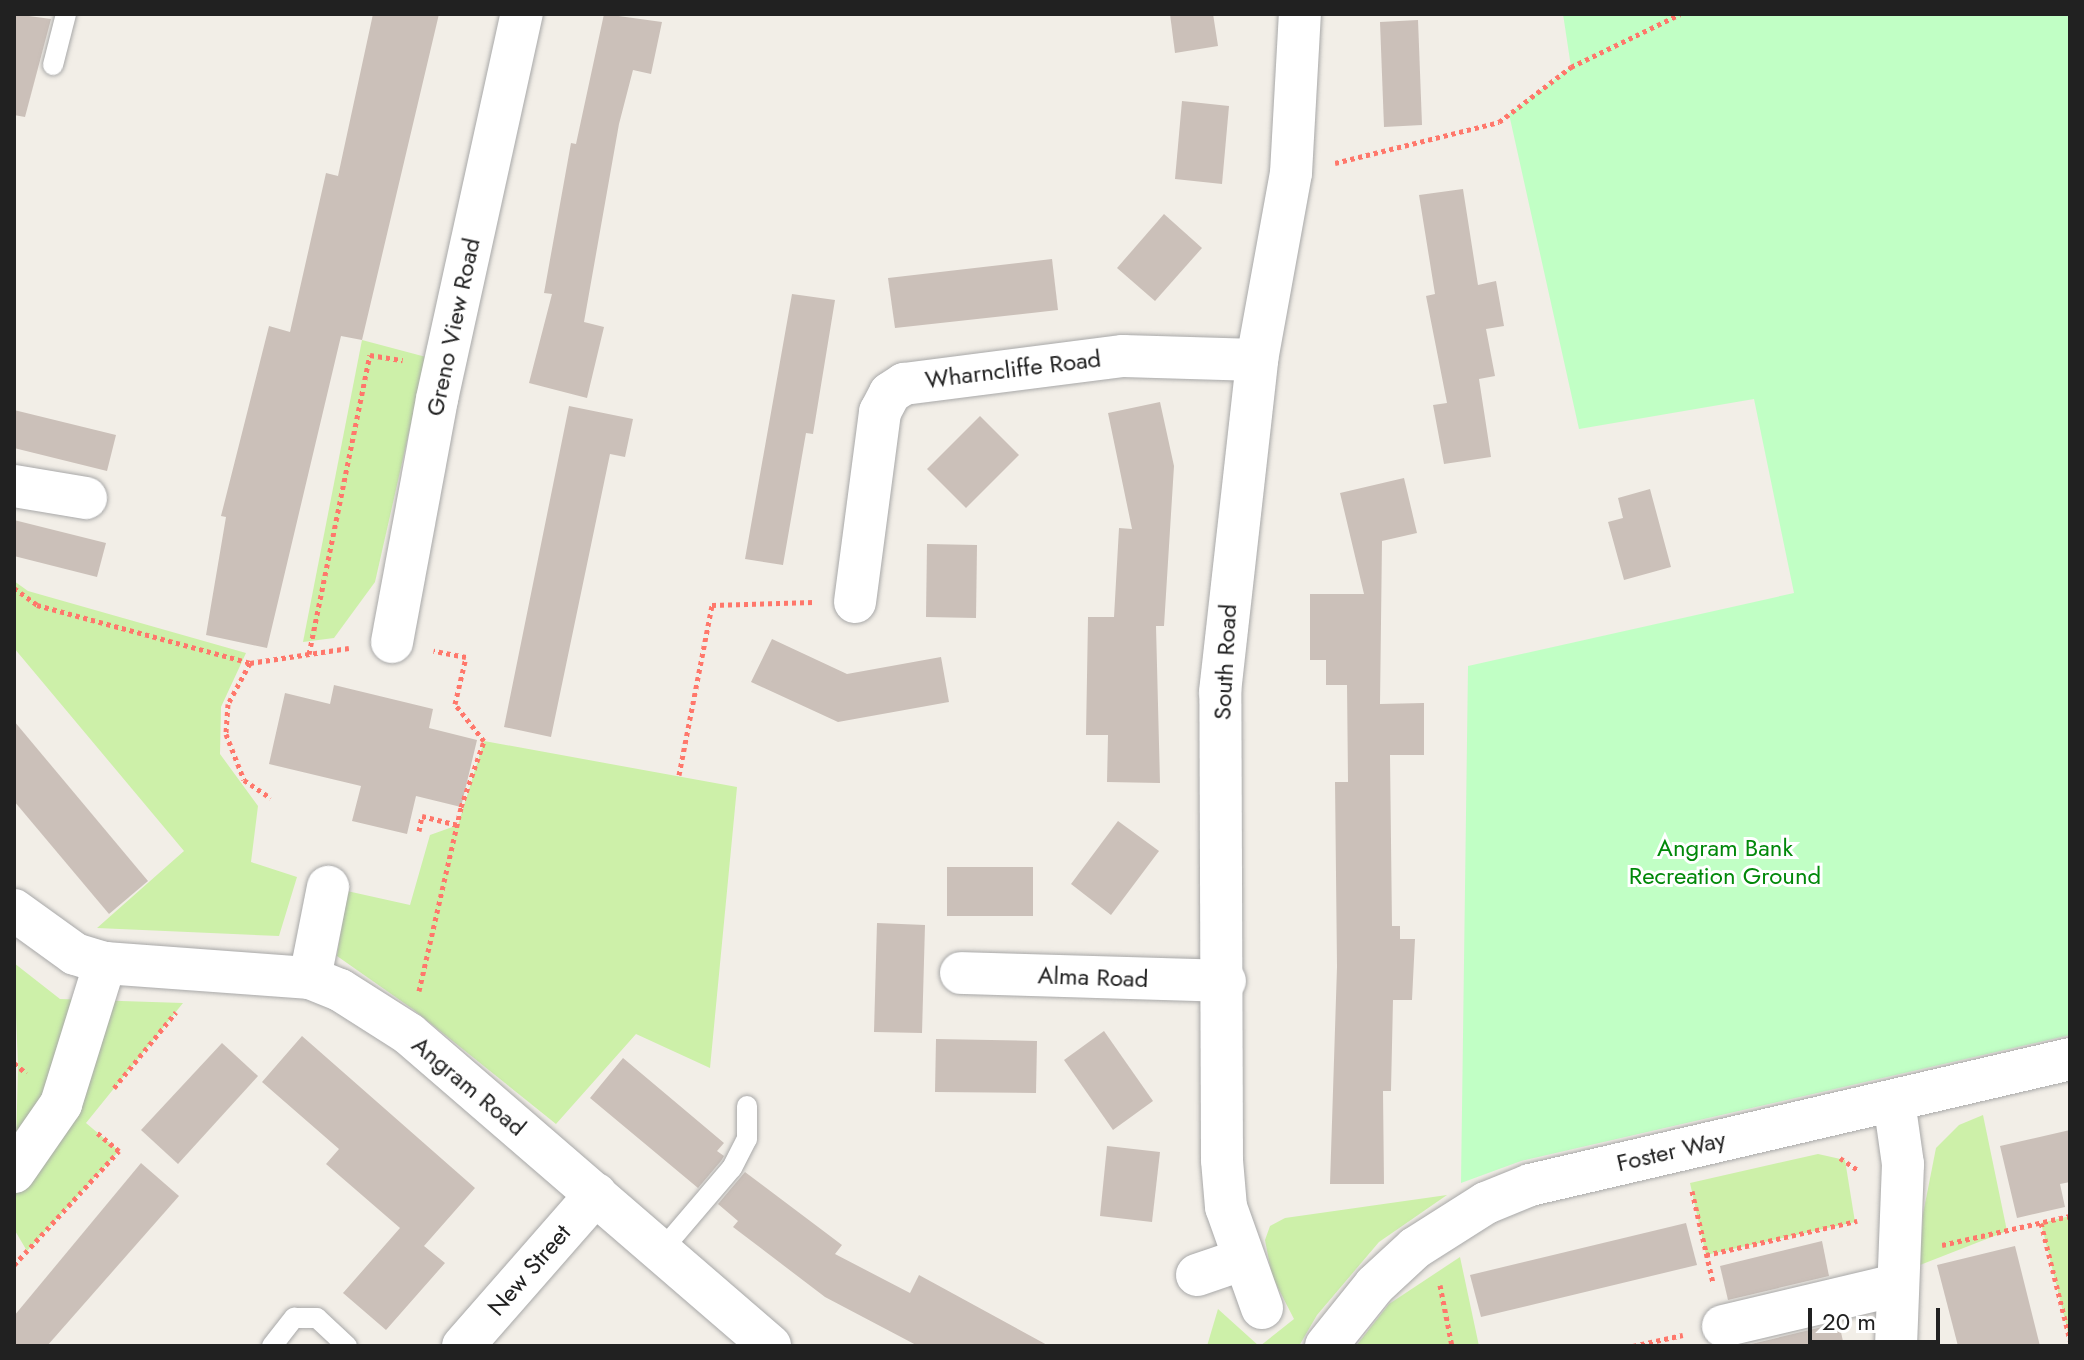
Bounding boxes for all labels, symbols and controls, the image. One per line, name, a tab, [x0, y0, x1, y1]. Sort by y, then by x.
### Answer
street label: Greno View Road	[420, 235, 486, 419]
street label: Wharncliffe Road	[923, 344, 1103, 394]
street label: South Road	[1208, 603, 1242, 721]
park label: Angram Bank Recreation Ground	[1629, 834, 1821, 890]
street label: Alma Road	[1037, 961, 1149, 993]
street label: Angram Road	[406, 1030, 532, 1142]
street label: Foster Way	[1614, 1124, 1728, 1178]
street label: New Street	[482, 1219, 576, 1321]
scale bar	[1812, 1292, 1944, 1342]
text: 20 m	[1822, 1304, 1876, 1339]

